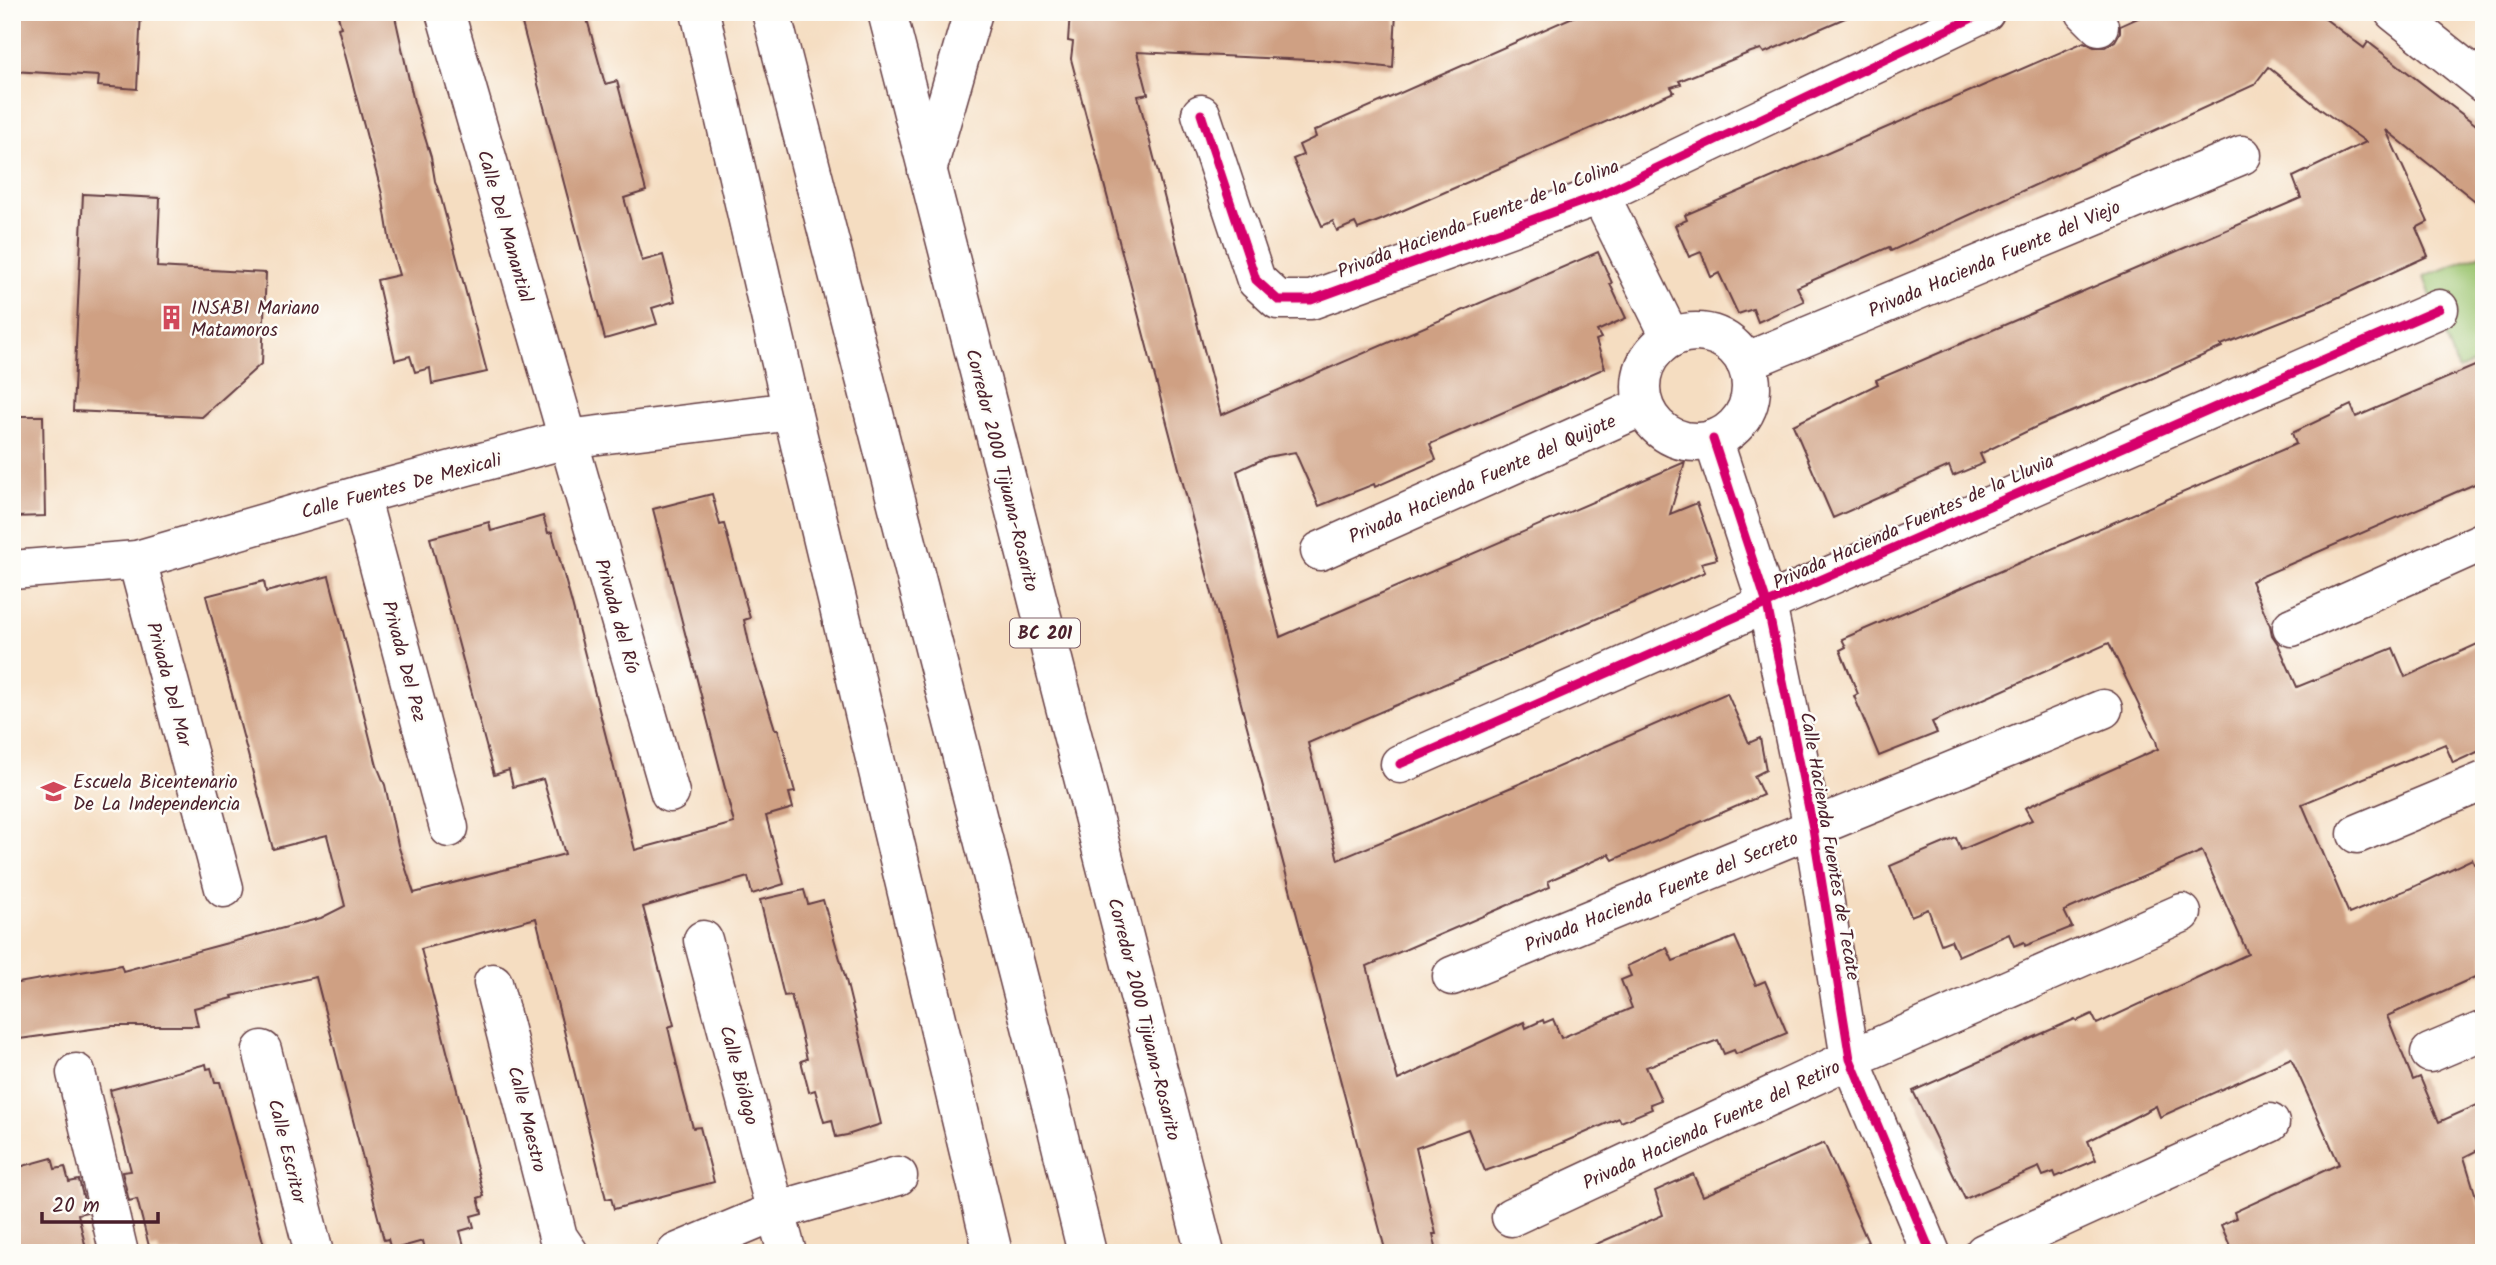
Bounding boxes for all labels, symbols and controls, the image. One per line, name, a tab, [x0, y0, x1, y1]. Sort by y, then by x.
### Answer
street label: Calle Del Manantial	[468, 147, 540, 307]
street label: Privada Hacienda Fuente de la Colina	[1333, 152, 1624, 288]
street label: Privada Hacienda Fuente del Viejo	[1864, 193, 2126, 327]
place label: INSABI Mariano Matamoros	[191, 294, 319, 346]
building icon: INSABI Mariano Matamoros	[157, 304, 185, 332]
street label: Corredor 2000 Tijuana-Rosarito	[956, 346, 1046, 595]
street label: Privada Hacienda Fuente del Quijote	[1344, 407, 1622, 553]
street label: Calle Fuentes De Mexicali	[298, 445, 506, 528]
street label: Privada Hacienda Fuentes de la Lluvia	[1768, 447, 2059, 599]
street label: Privada del Río	[585, 555, 647, 678]
street label: Privada Del Pez	[372, 598, 434, 725]
road number: BC 201	[1010, 618, 1080, 648]
street label: Privada Del Mar	[137, 619, 199, 752]
street label: Calle Hacienda Fuentes de Tecate	[1791, 710, 1868, 983]
place label: Escuela Bicentenario De La Independencia	[73, 768, 240, 820]
school or university icon: Escuela Bicentenario De La Independencia	[39, 778, 67, 806]
street label: Privada Hacienda Fuente del Secreto	[1520, 824, 1803, 962]
street label: Corredor 2000 Tijuana-Rosarito	[1098, 895, 1188, 1144]
street label: Calle Biólogo	[710, 1022, 766, 1129]
street label: Privada Hacienda Fuente del Retiro	[1578, 1053, 1846, 1199]
street label: Calle Maestro	[498, 1063, 554, 1176]
street label: Calle Escritor	[259, 1096, 314, 1208]
scale bar	[42, 1181, 158, 1225]
text: 20 m	[52, 1190, 100, 1223]

